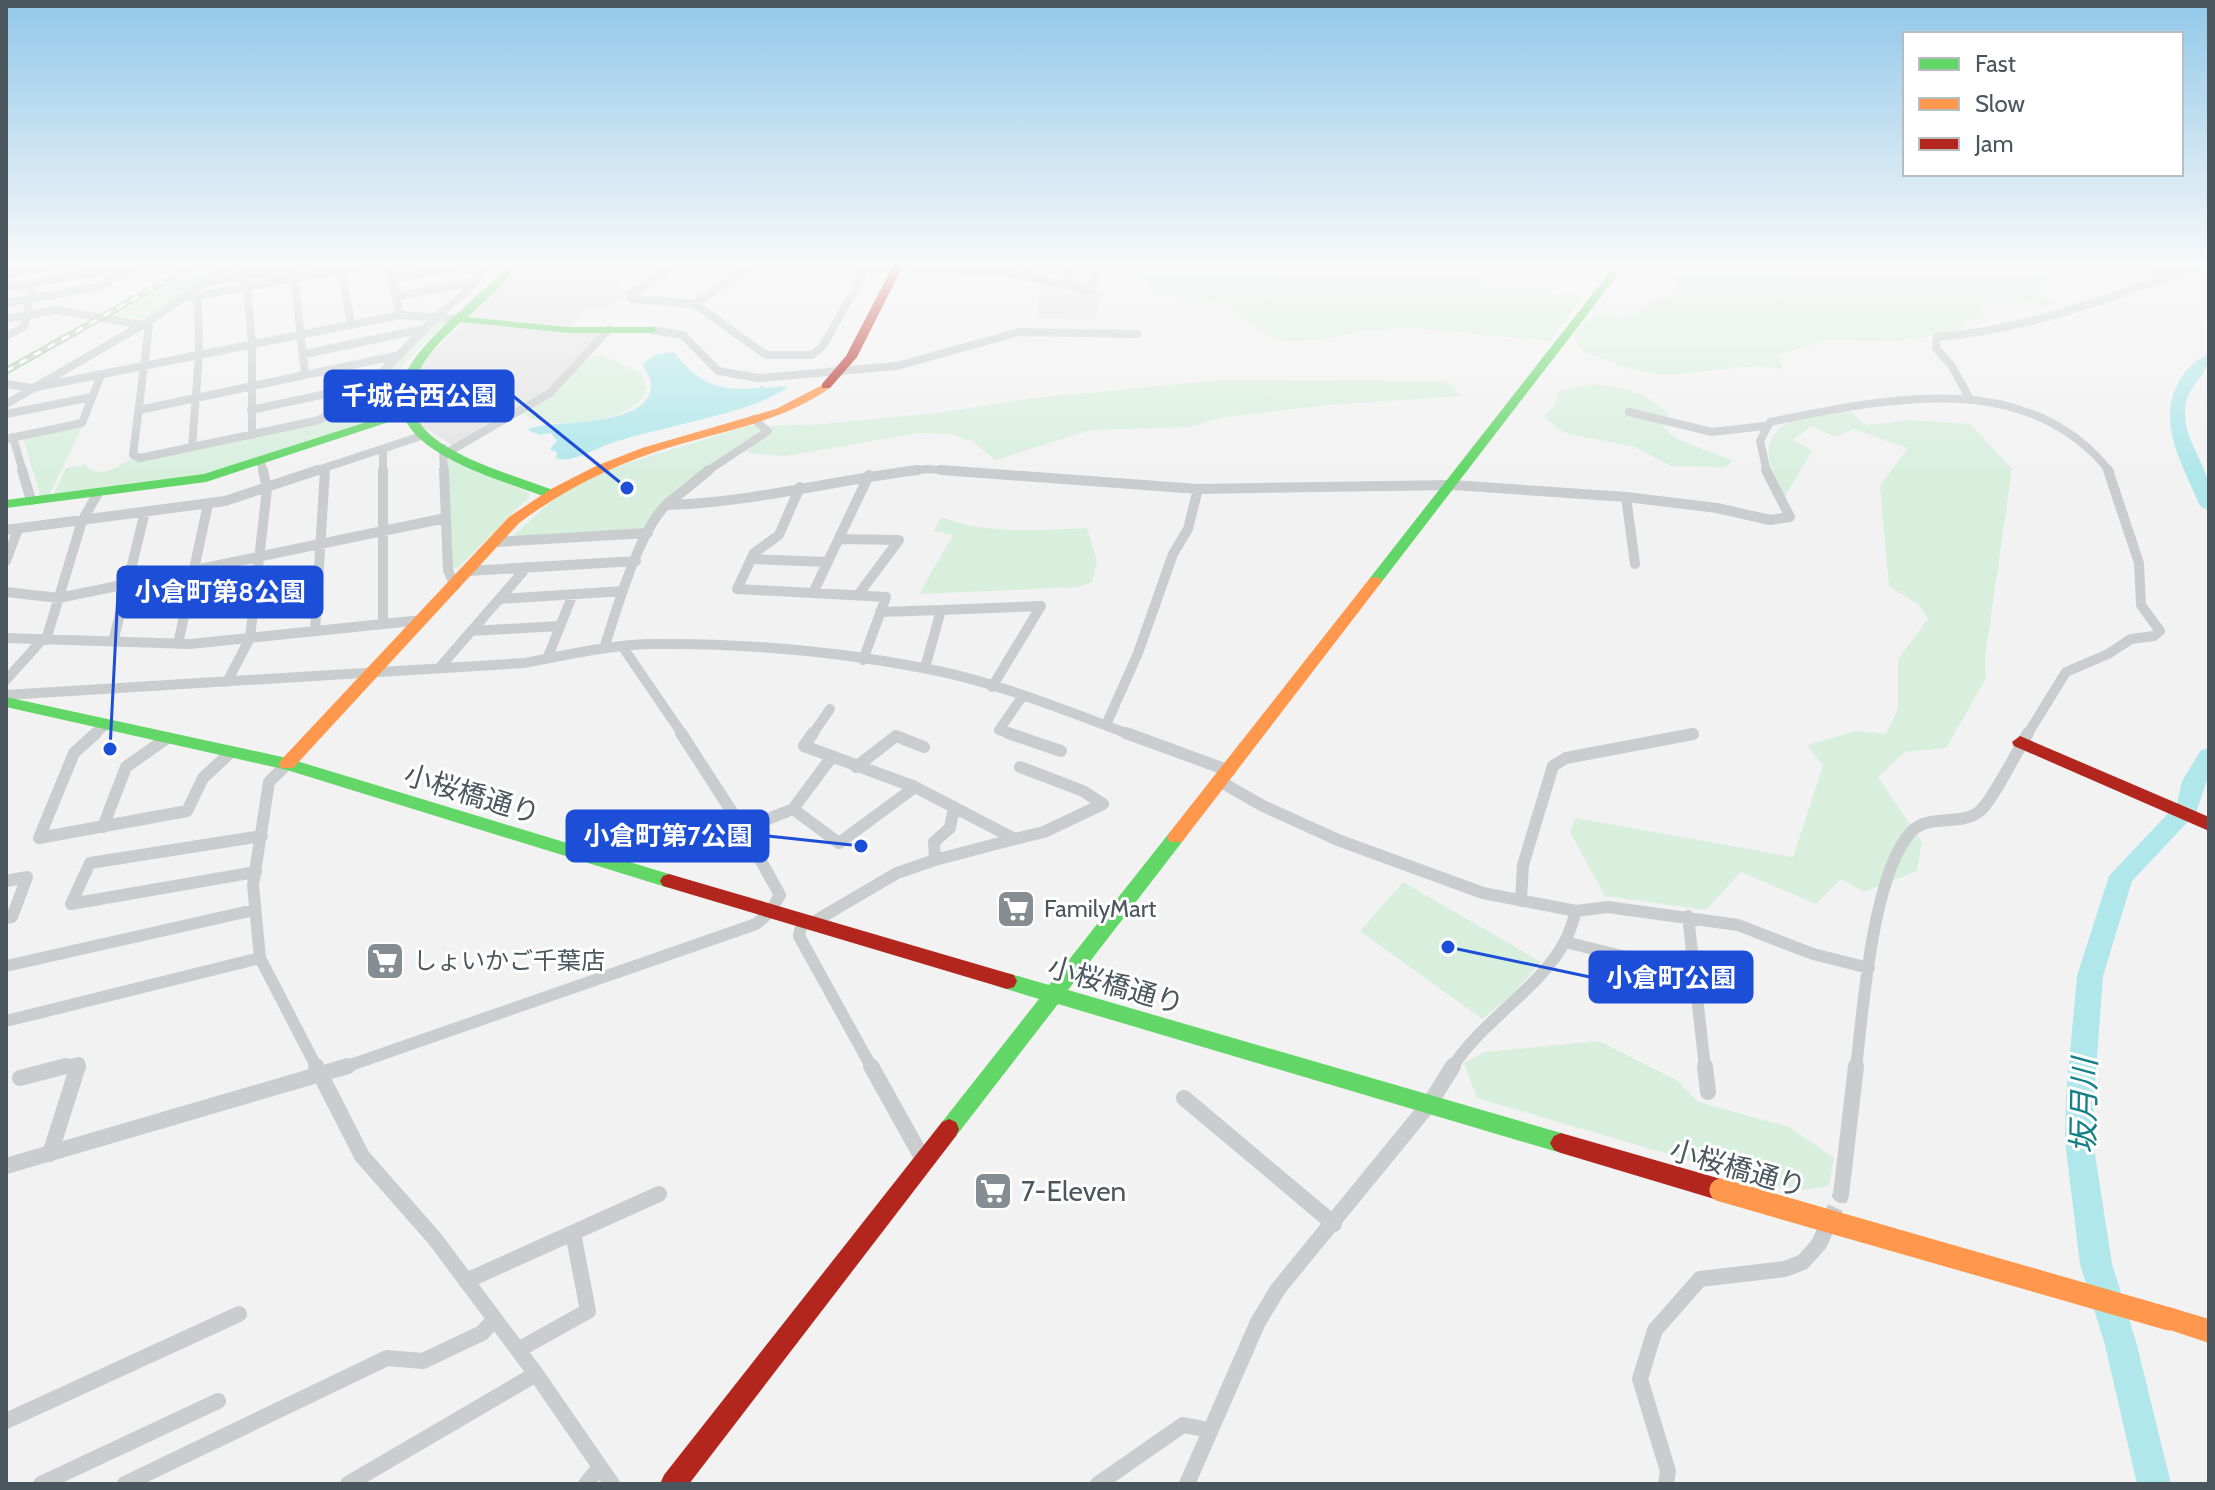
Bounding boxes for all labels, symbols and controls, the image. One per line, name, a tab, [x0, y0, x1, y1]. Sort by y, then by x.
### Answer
legend	[1903, 32, 2183, 176]
text: Fast	[1975, 49, 2016, 78]
text: Slow	[1975, 89, 2025, 118]
text: Jam	[1974, 129, 2013, 158]
callout: 千城台西公園	[325, 371, 513, 421]
text: 千城台西公園	[341, 380, 497, 412]
callout: 小倉町第8公園	[118, 567, 322, 617]
text: 小倉町第8公園	[134, 576, 306, 608]
street label: 小桜橋通り	[400, 757, 544, 831]
callout: 小倉町第7公園	[567, 811, 768, 861]
text: 小倉町第7公園	[583, 820, 753, 852]
supermarket icon: FamilyMart	[995, 888, 1037, 930]
place label: FamilyMart	[1044, 894, 1156, 923]
supermarket icon: しょいかご千葉店	[364, 940, 406, 982]
place label: しょいかご千葉店	[413, 946, 605, 975]
street label: 小桜橋通り	[1044, 949, 1188, 1021]
callout: 小倉町公園	[1590, 952, 1752, 1002]
text: 小倉町公園	[1606, 962, 1736, 994]
water label: 坂月川	[2063, 1055, 2104, 1154]
street label: 小桜橋通り	[1666, 1132, 1810, 1204]
supermarket icon: 7-Eleven	[972, 1170, 1014, 1212]
place label: 7-Eleven	[1021, 1174, 1126, 1208]

